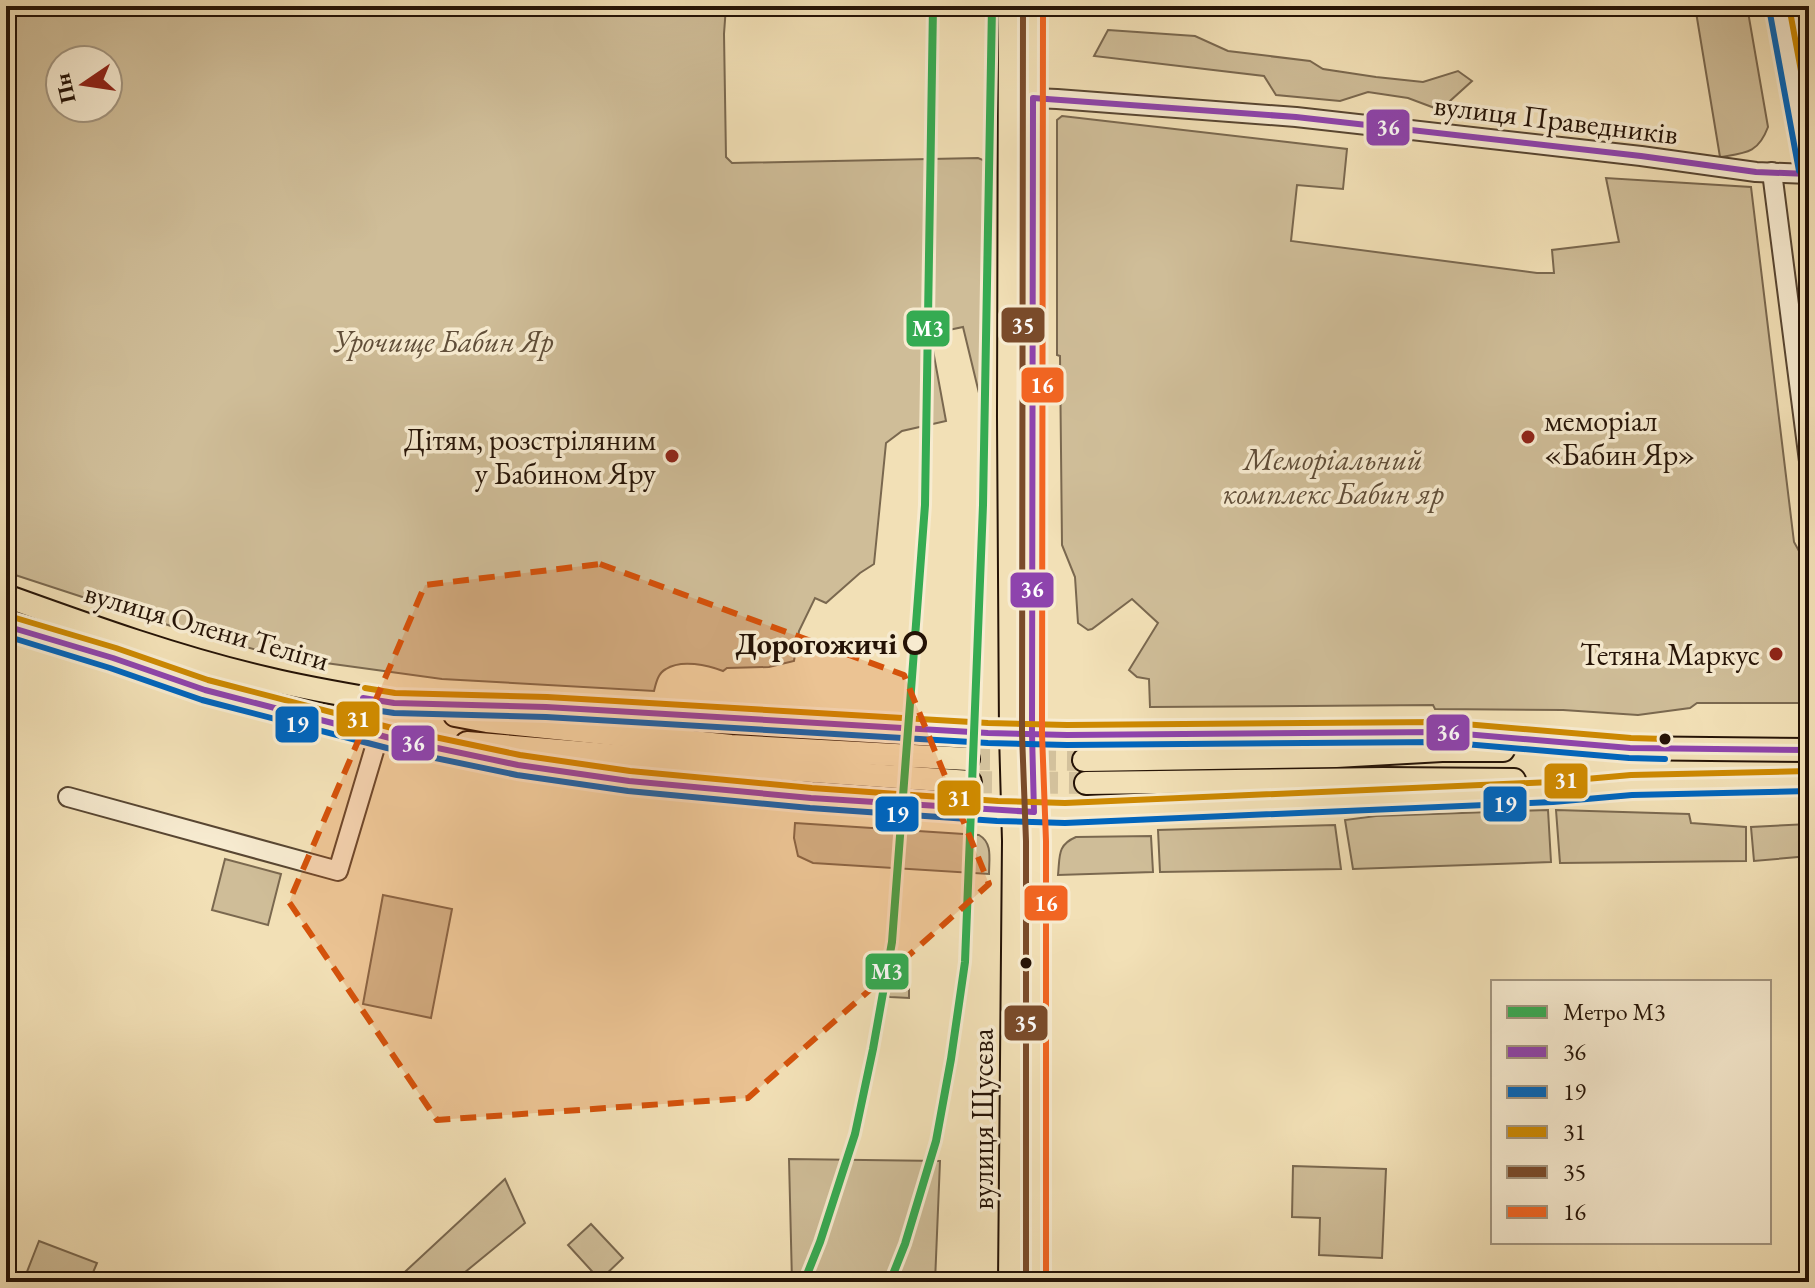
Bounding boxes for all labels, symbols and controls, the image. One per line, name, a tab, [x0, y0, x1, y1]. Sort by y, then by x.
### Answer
north arrow	[44, 44, 124, 124]
text: Пн	[47, 70, 83, 106]
street label: вулиця Праведників	[1432, 85, 1680, 153]
line badge: 36	[1365, 108, 1411, 147]
text: 36	[1376, 113, 1400, 142]
line badge: 35	[1000, 306, 1046, 344]
line badge: M3	[905, 309, 951, 348]
text: 35	[1011, 311, 1035, 340]
text: M3	[912, 314, 944, 343]
park label: Урочище Бабин Яр	[332, 322, 554, 361]
line badge: 16	[1020, 366, 1065, 404]
text: 16	[1030, 371, 1054, 400]
place label: меморіал «Бабин Яр»	[1544, 401, 1695, 474]
place label: Дітям, розстріляним у Бабином Яру	[404, 420, 657, 493]
marker: меморіал «Бабин Яр»	[1519, 428, 1537, 446]
park label: Меморіальний комплекс Бабин яр	[1222, 440, 1444, 513]
marker: Дітям, розстріляним у Бабином Яру	[663, 447, 681, 465]
line badge: 36	[1009, 571, 1055, 609]
street label: вулиця Олени Теліги	[80, 572, 334, 680]
text: 36	[1020, 575, 1044, 604]
place label: Дорогожичі	[735, 624, 897, 663]
marker: Дорогожичі	[904, 632, 926, 654]
place label: Тетяна Маркус	[1580, 635, 1760, 674]
marker: Тетяна Маркус	[1767, 645, 1785, 663]
line badge: 31	[335, 700, 381, 738]
line badge: 19	[274, 705, 320, 744]
text: 31	[346, 705, 370, 734]
text: 19	[285, 710, 309, 739]
line badge: 36	[1425, 713, 1471, 752]
text: 36	[1436, 718, 1460, 747]
line badge: 36	[390, 724, 436, 762]
text: 36	[401, 729, 425, 758]
unlabelled marker	[1657, 731, 1673, 747]
line badge: 31	[1543, 762, 1589, 800]
text: 31	[1554, 766, 1578, 795]
line badge: 31	[936, 779, 982, 817]
text: 31	[947, 784, 971, 813]
line badge: 19	[1482, 785, 1528, 823]
text: 19	[1493, 790, 1517, 819]
line badge: 19	[874, 795, 920, 833]
text: 19	[885, 800, 909, 829]
line badge: 16	[1023, 884, 1069, 922]
text: 16	[1034, 889, 1058, 918]
line badge: M3	[864, 952, 910, 991]
unlabelled marker	[1018, 955, 1034, 971]
text: M3	[871, 957, 903, 986]
legend	[1491, 980, 1771, 1244]
text: Метро M3	[1563, 996, 1666, 1027]
line badge: 35	[1003, 1004, 1049, 1042]
text: 35	[1014, 1009, 1038, 1038]
street label: вулиця Щусєва	[963, 1028, 1002, 1210]
text: 36	[1563, 1036, 1586, 1067]
text: 19	[1563, 1076, 1587, 1107]
text: 31	[1563, 1116, 1586, 1147]
text: 35	[1563, 1156, 1586, 1187]
text: 16	[1563, 1196, 1586, 1227]

